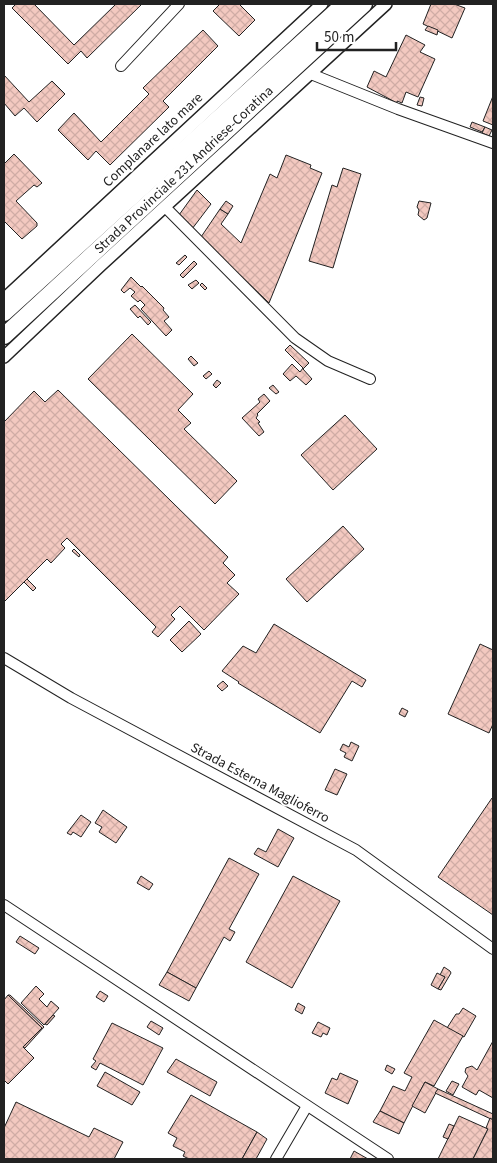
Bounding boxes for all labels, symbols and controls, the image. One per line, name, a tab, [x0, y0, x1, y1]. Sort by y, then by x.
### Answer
scale bar	[317, 20, 396, 52]
text: 50 m	[324, 27, 354, 48]
street label: Strada Provinciale 231 Andriese-Coratina	[90, 81, 278, 259]
street label: Complanare lato mare	[98, 88, 208, 192]
street label: Strada Esterna Maglioferro	[187, 738, 333, 828]

